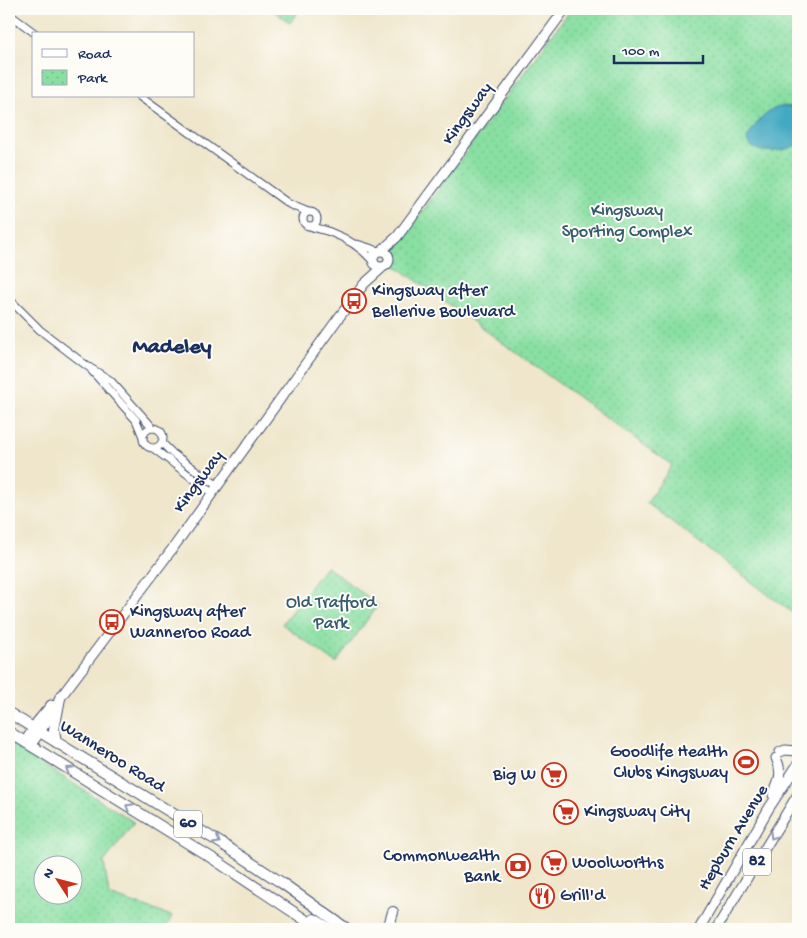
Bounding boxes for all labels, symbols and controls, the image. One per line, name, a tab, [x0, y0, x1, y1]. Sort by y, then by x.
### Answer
legend	[32, 32, 195, 98]
scale bar	[614, 32, 703, 64]
text: 100 m	[621, 43, 660, 61]
text: Road	[78, 46, 112, 64]
text: Park	[77, 70, 108, 88]
street label: Kingsway	[438, 79, 498, 149]
park label: Kingsway Sporting Complex	[562, 201, 693, 243]
place label: Kingsway after Bellerive Boulevard	[371, 281, 516, 323]
bus stop icon: Kingsway after Bellerive Boulevard	[341, 288, 367, 314]
district label: Madeley	[133, 335, 212, 361]
street label: Kingsway	[169, 447, 229, 517]
park label: Old Trafford Park	[286, 593, 378, 635]
place label: Kingsway after Wanneroo Road	[130, 602, 252, 644]
bus stop icon: Kingsway after Wanneroo Road	[99, 609, 125, 635]
street label: Wanneroo Road	[55, 716, 170, 799]
place label: Goodlife Health Clubs Kingsway	[610, 742, 728, 784]
sports icon: Goodlife Health Clubs Kingsway	[733, 749, 759, 775]
supermarket icon: Big W	[541, 762, 567, 788]
place label: Big W	[492, 765, 536, 786]
one-way arrow	[65, 766, 74, 776]
street label: Hepburn Avenue	[694, 781, 774, 895]
supermarket icon: Kingsway City	[553, 799, 579, 825]
place label: Kingsway City	[584, 802, 690, 823]
one-way arrow	[125, 804, 134, 814]
road number: 60	[174, 811, 202, 838]
one-way arrow	[769, 830, 779, 839]
one-way arrow	[211, 834, 220, 844]
place label: Commonwealth Bank	[383, 846, 502, 888]
road number: 82	[743, 849, 771, 876]
supermarket icon: Woolworths	[541, 850, 567, 876]
bank icon: Commonwealth Bank	[505, 853, 531, 879]
place label: Woolworths	[572, 853, 665, 874]
north arrow	[32, 856, 82, 906]
text: N	[40, 865, 59, 883]
restaurant icon: Grill'd	[529, 883, 555, 909]
place label: Grill'd	[560, 886, 606, 907]

